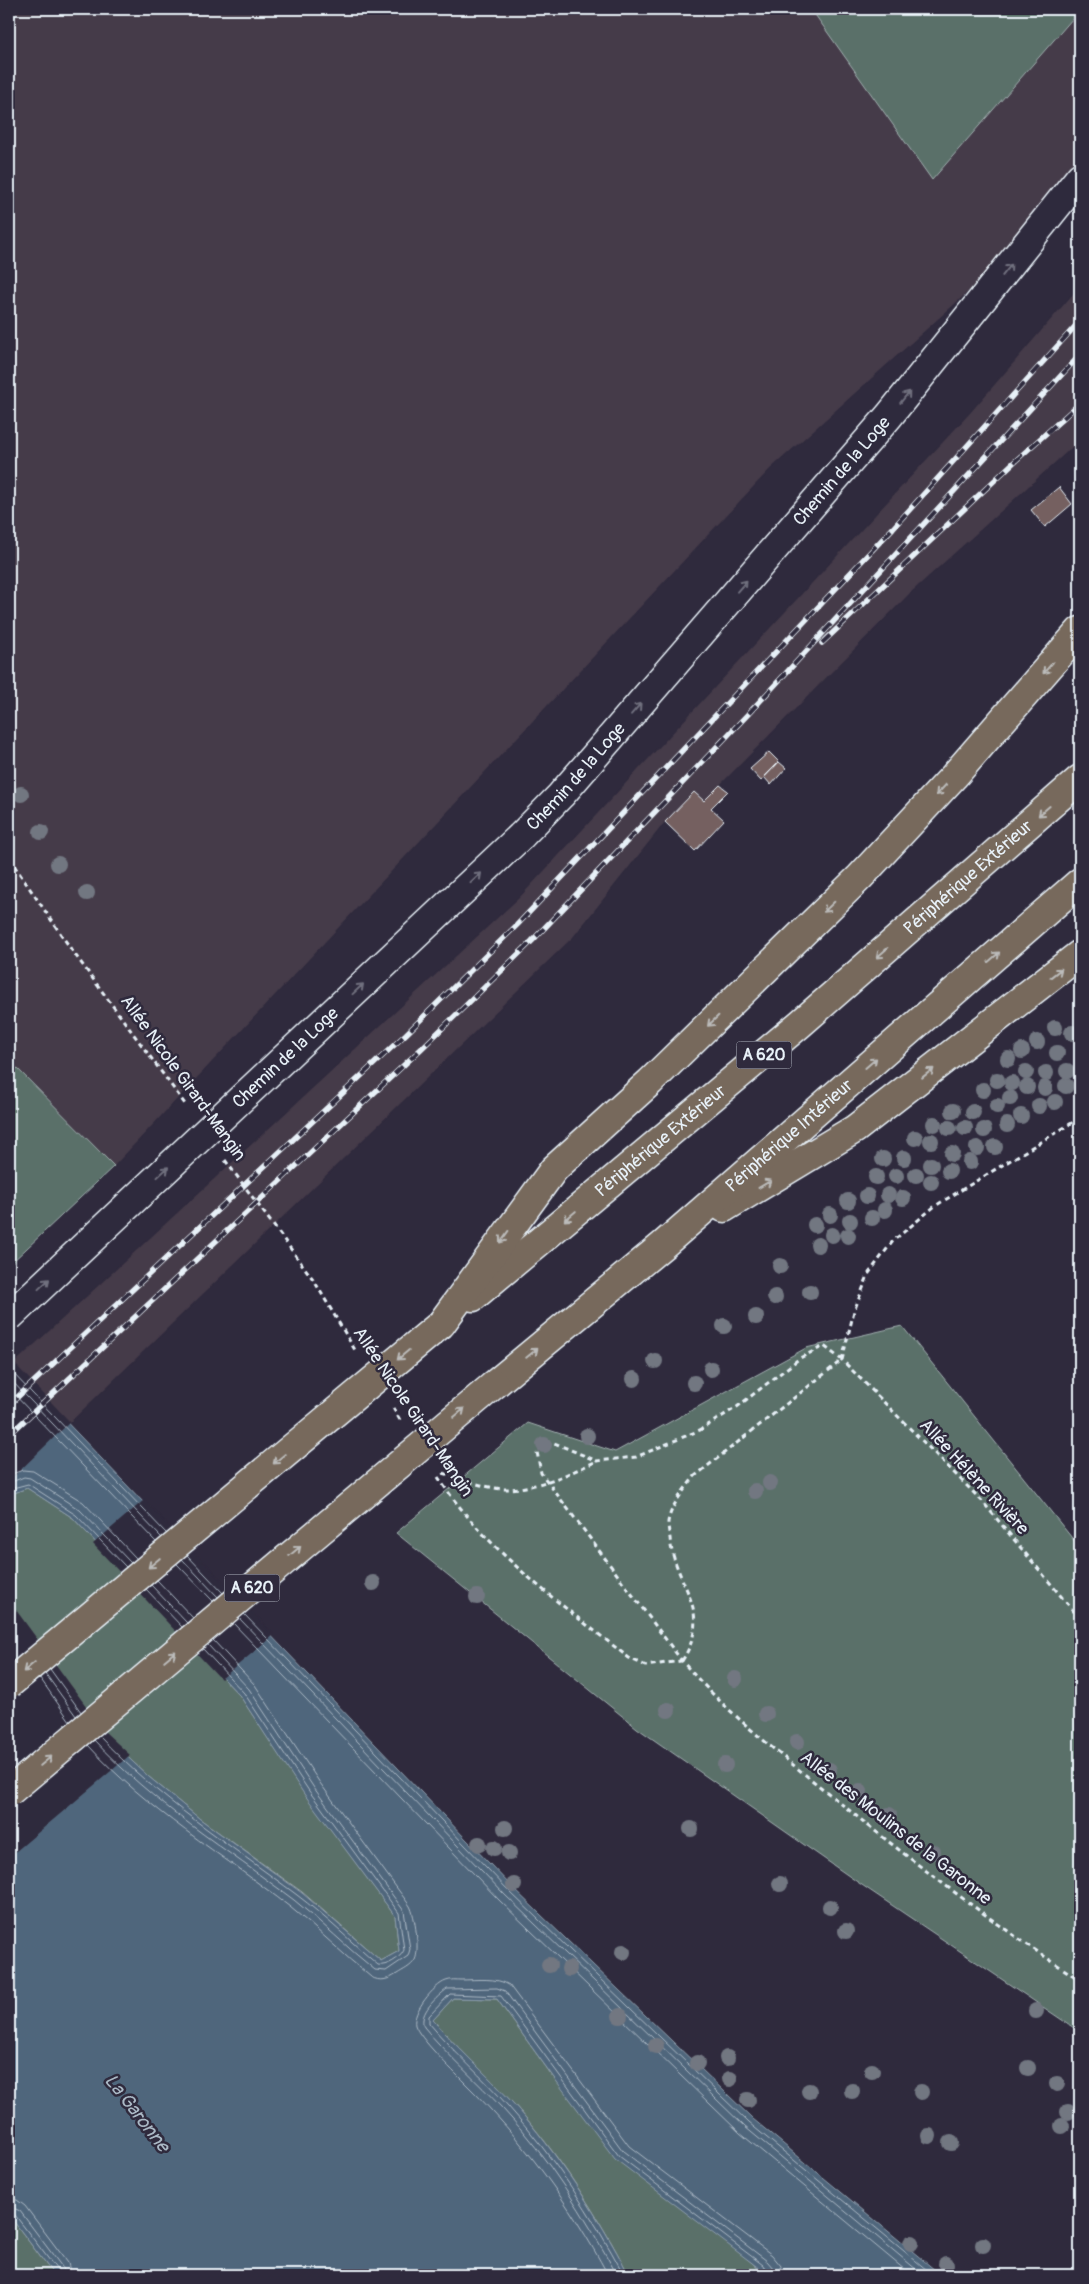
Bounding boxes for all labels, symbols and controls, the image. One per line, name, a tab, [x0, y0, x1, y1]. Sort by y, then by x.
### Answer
one-way arrow	[1002, 264, 1013, 277]
one-way arrow	[899, 390, 910, 403]
street label: Chemin de la Loge	[788, 411, 895, 530]
one-way arrow	[737, 580, 748, 593]
one-way arrow	[1042, 661, 1054, 674]
one-way arrow	[630, 703, 642, 716]
street label: Chemin de la Loge	[521, 717, 630, 835]
one-way arrow	[935, 783, 947, 796]
one-way arrow	[1037, 805, 1050, 817]
street label: Périphérique Extérieur	[899, 814, 1038, 940]
one-way arrow	[470, 872, 483, 884]
one-way arrow	[823, 901, 835, 914]
one-way arrow	[875, 947, 888, 959]
one-way arrow	[987, 951, 1000, 963]
one-way arrow	[1049, 968, 1063, 978]
one-way arrow	[351, 983, 364, 995]
street label: Allée Nicole Girard-Mangin	[115, 991, 251, 1165]
street label: Chemin de la Loge	[227, 1002, 343, 1113]
one-way arrow	[706, 1015, 719, 1027]
road number: A 620	[736, 1042, 792, 1068]
one-way arrow	[864, 1057, 877, 1069]
one-way arrow	[921, 1067, 934, 1078]
street label: Périphérique Intérieur	[720, 1073, 858, 1197]
street label: Périphérique Extérieur	[590, 1079, 731, 1202]
one-way arrow	[156, 1166, 169, 1178]
one-way arrow	[757, 1178, 771, 1188]
one-way arrow	[564, 1210, 577, 1221]
one-way arrow	[499, 1230, 509, 1244]
one-way arrow	[38, 1278, 51, 1290]
street label: Allée Nicole Girard-Mangin	[348, 1323, 478, 1501]
one-way arrow	[526, 1347, 539, 1358]
one-way arrow	[397, 1349, 410, 1360]
one-way arrow	[453, 1408, 466, 1419]
street label: Allée Hélène Rivière	[914, 1414, 1034, 1540]
one-way arrow	[272, 1453, 285, 1464]
one-way arrow	[288, 1546, 301, 1557]
one-way arrow	[148, 1557, 161, 1568]
road number: A 620	[224, 1575, 280, 1602]
one-way arrow	[164, 1650, 177, 1662]
one-way arrow	[23, 1661, 36, 1672]
street label: Allée des Moulins de la Garonne	[796, 1746, 996, 1910]
one-way arrow	[39, 1755, 52, 1766]
water label: La Garonne	[99, 2069, 176, 2158]

